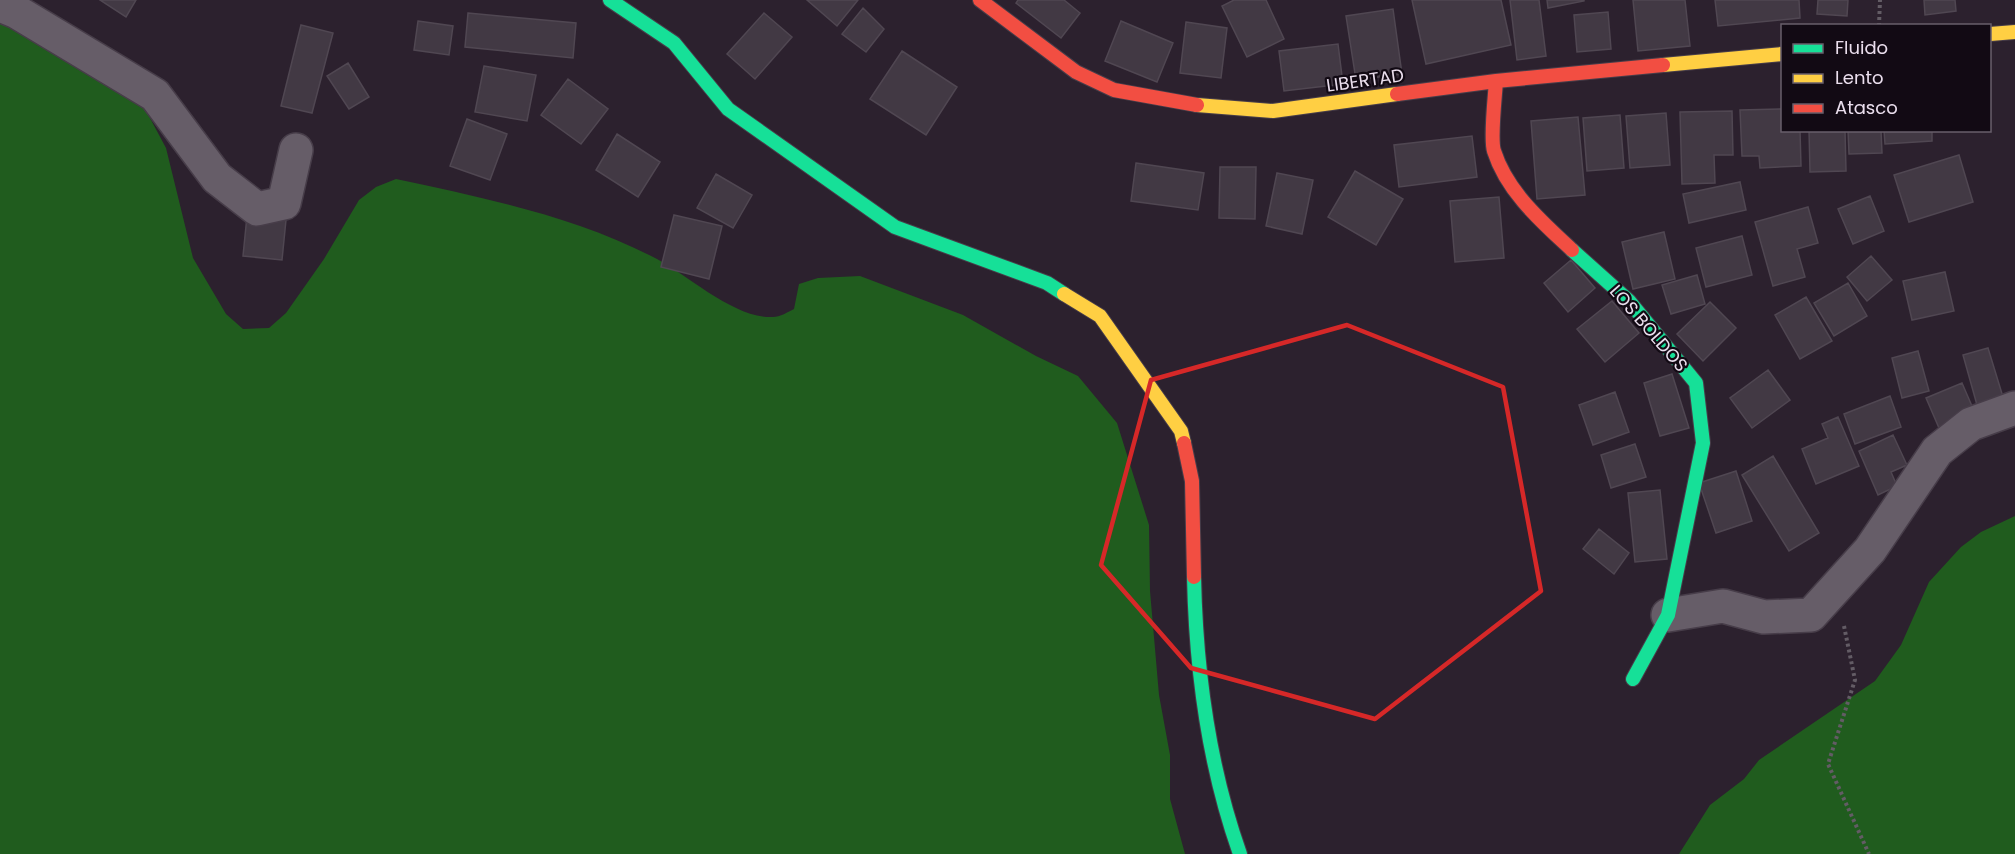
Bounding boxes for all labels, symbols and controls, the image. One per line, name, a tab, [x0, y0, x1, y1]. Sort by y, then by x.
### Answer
legend	[1781, 24, 1991, 132]
text: Fluido	[1835, 35, 1888, 60]
street label: LIBERTAD	[1325, 62, 1405, 98]
text: Lento	[1835, 65, 1884, 90]
text: Atasco	[1835, 95, 1898, 120]
street label: LOS BOLDOS	[1604, 279, 1694, 377]

